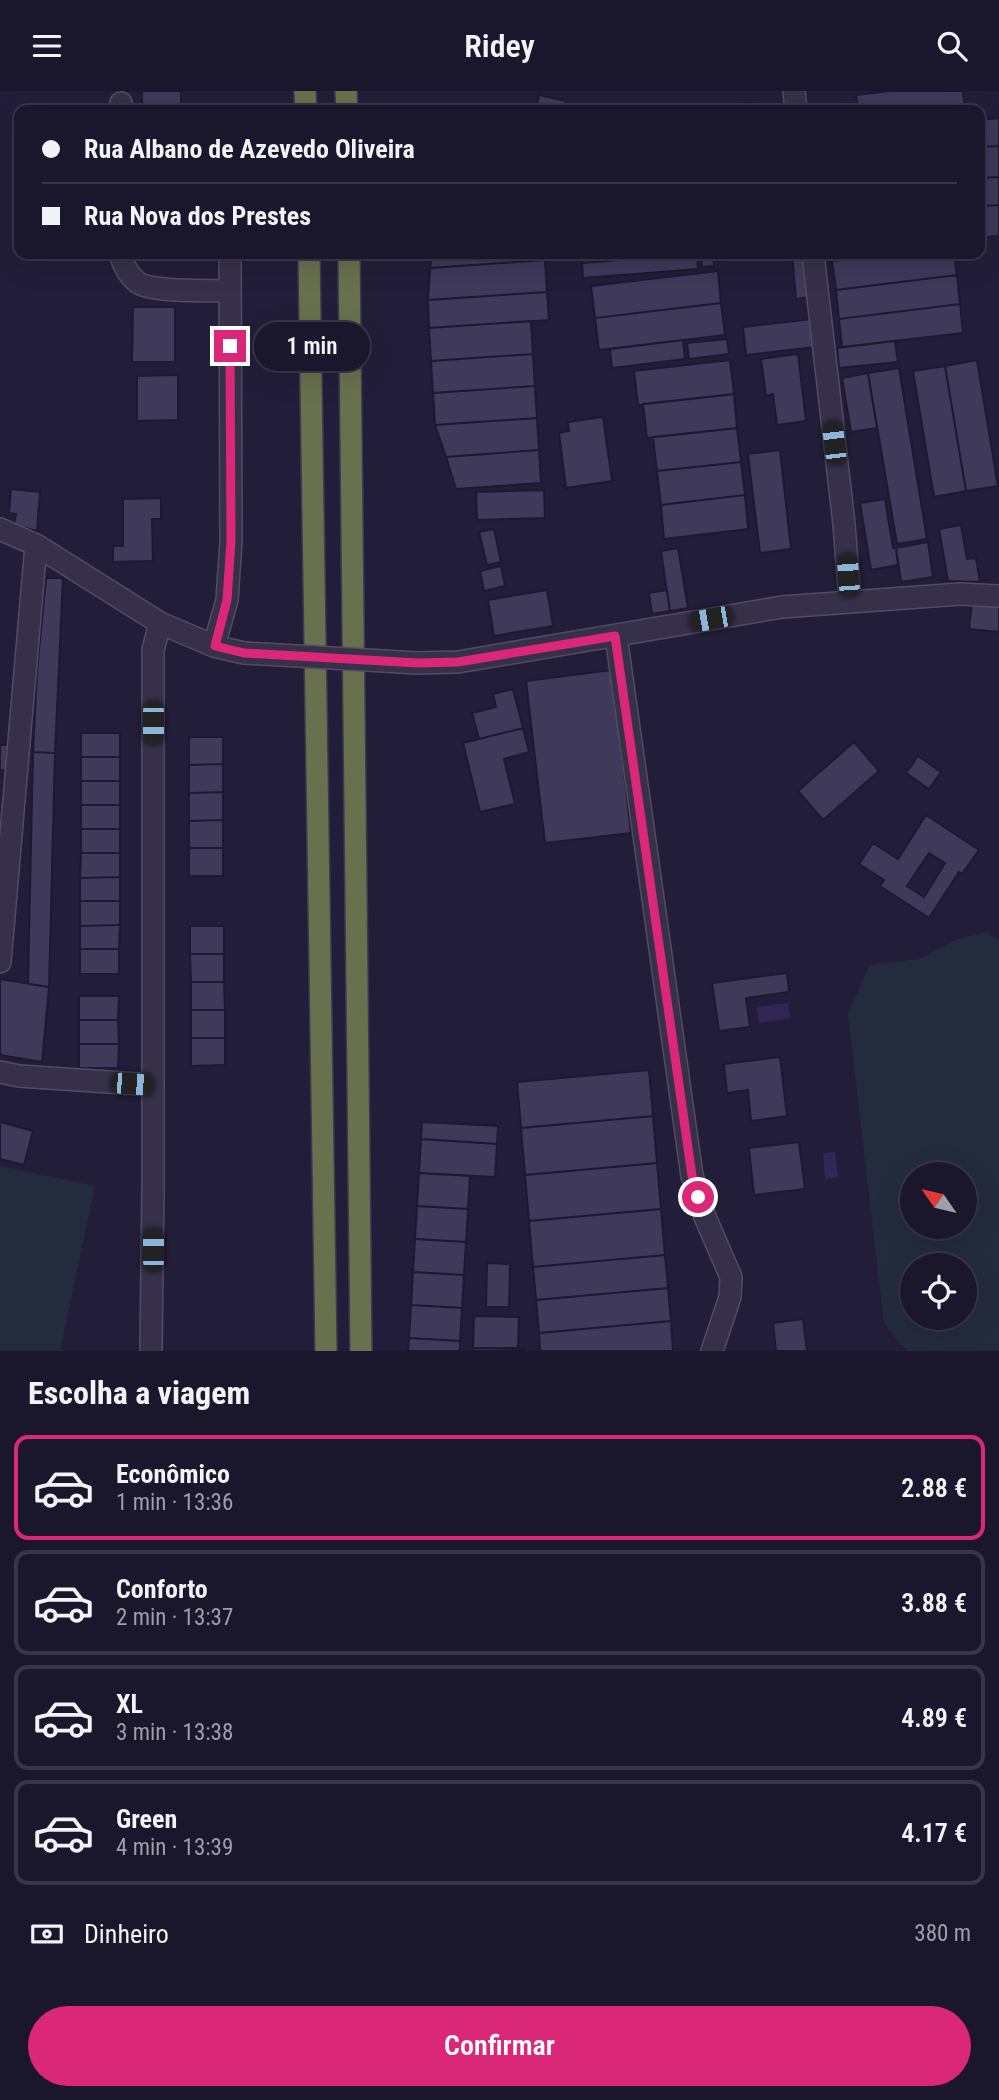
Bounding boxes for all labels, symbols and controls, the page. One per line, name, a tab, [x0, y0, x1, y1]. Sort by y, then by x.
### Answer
icon: menu	[28, 27, 66, 65]
text: Ridey	[464, 27, 535, 65]
icon: search	[933, 27, 971, 65]
text: Rua Albano de Azevedo Oliveira	[84, 134, 415, 164]
text: Rua Nova dos Prestes	[84, 201, 311, 231]
callout: 1 min	[254, 321, 370, 371]
route end	[214, 330, 246, 362]
text: 1 min	[287, 333, 337, 360]
car	[822, 421, 847, 465]
car	[837, 553, 860, 597]
car	[689, 605, 734, 633]
car	[143, 702, 164, 744]
car	[111, 1072, 154, 1096]
north arrow	[900, 1162, 976, 1239]
map controls	[900, 1162, 977, 1330]
route start	[682, 1181, 714, 1213]
car	[143, 1229, 164, 1271]
button: locate	[900, 1253, 977, 1330]
text: Escolha a viagem	[28, 1374, 250, 1412]
icon: car	[32, 1456, 95, 1519]
text: Econômico	[116, 1459, 230, 1489]
text: 2.88 €	[901, 1473, 967, 1503]
text: 1 min · 13:36	[116, 1489, 233, 1516]
icon: car	[32, 1571, 95, 1634]
text: Conforto	[116, 1574, 208, 1604]
text: 3.88 €	[901, 1588, 967, 1618]
text: 2 min · 13:37	[116, 1604, 233, 1631]
icon: car	[32, 1686, 95, 1749]
text: XL	[116, 1689, 143, 1719]
text: 4.89 €	[901, 1703, 967, 1733]
text: 3 min · 13:38	[116, 1719, 233, 1746]
icon: car	[32, 1801, 95, 1864]
text: Green	[116, 1804, 177, 1834]
text: 4.17 €	[901, 1818, 967, 1848]
text: 4 min · 13:39	[116, 1834, 233, 1861]
icon: cash	[28, 1915, 66, 1953]
text: Dinheiro	[84, 1919, 169, 1949]
text: 380 m	[914, 1920, 971, 1947]
button: Confirmar	[28, 2006, 971, 2086]

